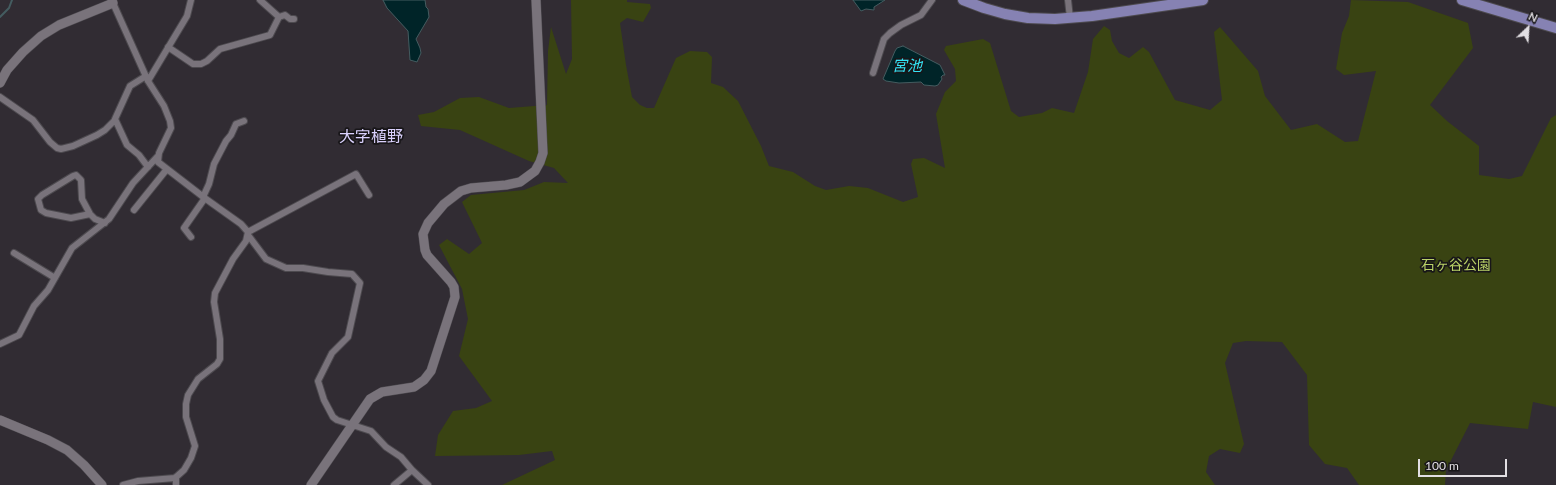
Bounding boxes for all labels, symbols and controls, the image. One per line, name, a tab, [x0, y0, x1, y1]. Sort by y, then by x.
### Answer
north arrow	[1508, 8, 1548, 48]
text: N	[1527, 9, 1540, 24]
water label: 宮池	[892, 57, 922, 75]
district label: 大字植野	[339, 127, 403, 147]
park label: 石ヶ谷公園	[1421, 257, 1491, 273]
scale bar	[1420, 451, 1509, 477]
text: 100 m	[1425, 458, 1459, 473]

